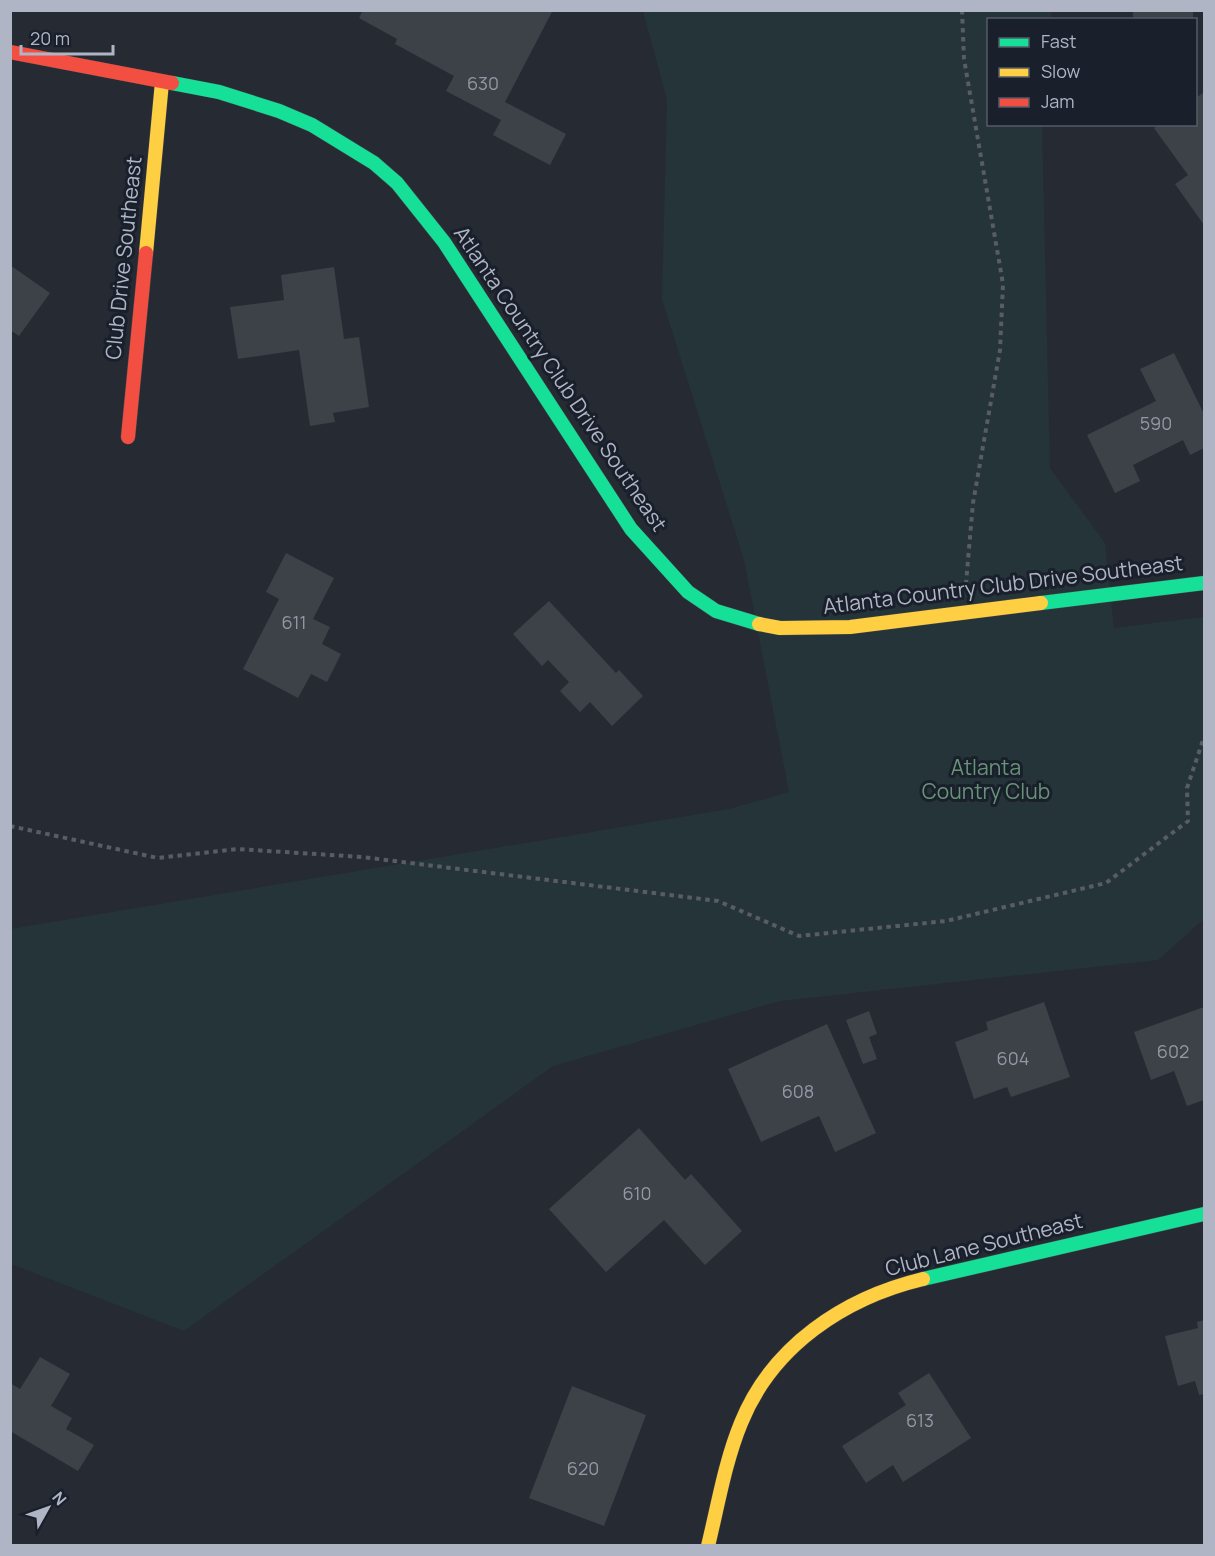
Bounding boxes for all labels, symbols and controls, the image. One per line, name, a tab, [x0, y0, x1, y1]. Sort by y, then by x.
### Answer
scale bar	[21, 18, 112, 56]
legend	[987, 18, 1197, 126]
text: 20 m	[30, 26, 70, 50]
text: Fast	[1041, 29, 1076, 53]
text: Slow	[1041, 59, 1081, 83]
house number: 630	[467, 71, 499, 95]
text: Jam	[1041, 89, 1075, 113]
street label: Club Drive Southeast	[98, 155, 148, 361]
street label: Atlanta Country Club Drive Southeast	[448, 220, 674, 536]
house number: 590	[1140, 411, 1172, 435]
street label: Atlanta Country Club Drive Southeast	[821, 548, 1184, 620]
house number: 611	[282, 610, 306, 634]
park label: Atlanta Country Club	[922, 753, 1050, 805]
house number: 602	[1157, 1039, 1189, 1063]
house number: 604	[997, 1046, 1029, 1070]
house number: 608	[782, 1079, 814, 1103]
house number: 610	[623, 1181, 651, 1205]
street label: Club Lane Southeast	[882, 1206, 1085, 1282]
house number: 613	[906, 1408, 934, 1432]
house number: 620	[567, 1456, 599, 1480]
north arrow	[18, 1478, 78, 1538]
text: N	[47, 1487, 72, 1510]

